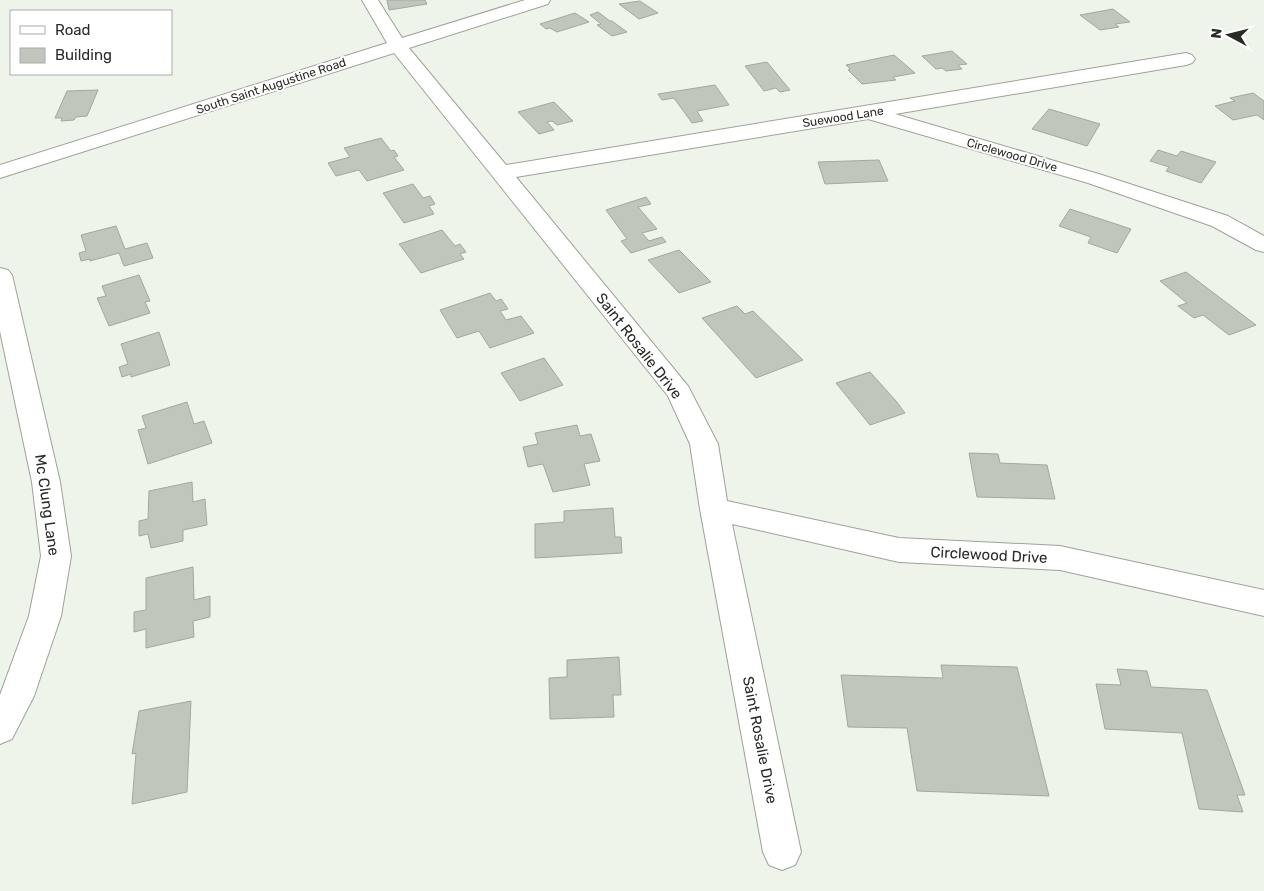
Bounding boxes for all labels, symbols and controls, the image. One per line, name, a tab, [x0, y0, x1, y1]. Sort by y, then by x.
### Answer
legend	[10, 10, 172, 75]
north arrow	[1204, 10, 1254, 60]
text: Road	[55, 21, 91, 39]
text: N	[1208, 27, 1226, 40]
text: Building	[55, 46, 112, 64]
street label: South Saint Augustine Road	[194, 55, 348, 117]
street label: Suewood Lane	[801, 104, 885, 130]
street label: Circlewood Drive	[965, 135, 1059, 175]
street label: Saint Rosalie Drive	[592, 289, 686, 403]
street label: Mc Clung Lane	[31, 453, 63, 557]
street label: Circlewood Drive	[930, 543, 1048, 567]
street label: Saint Rosalie Drive	[739, 675, 781, 805]

